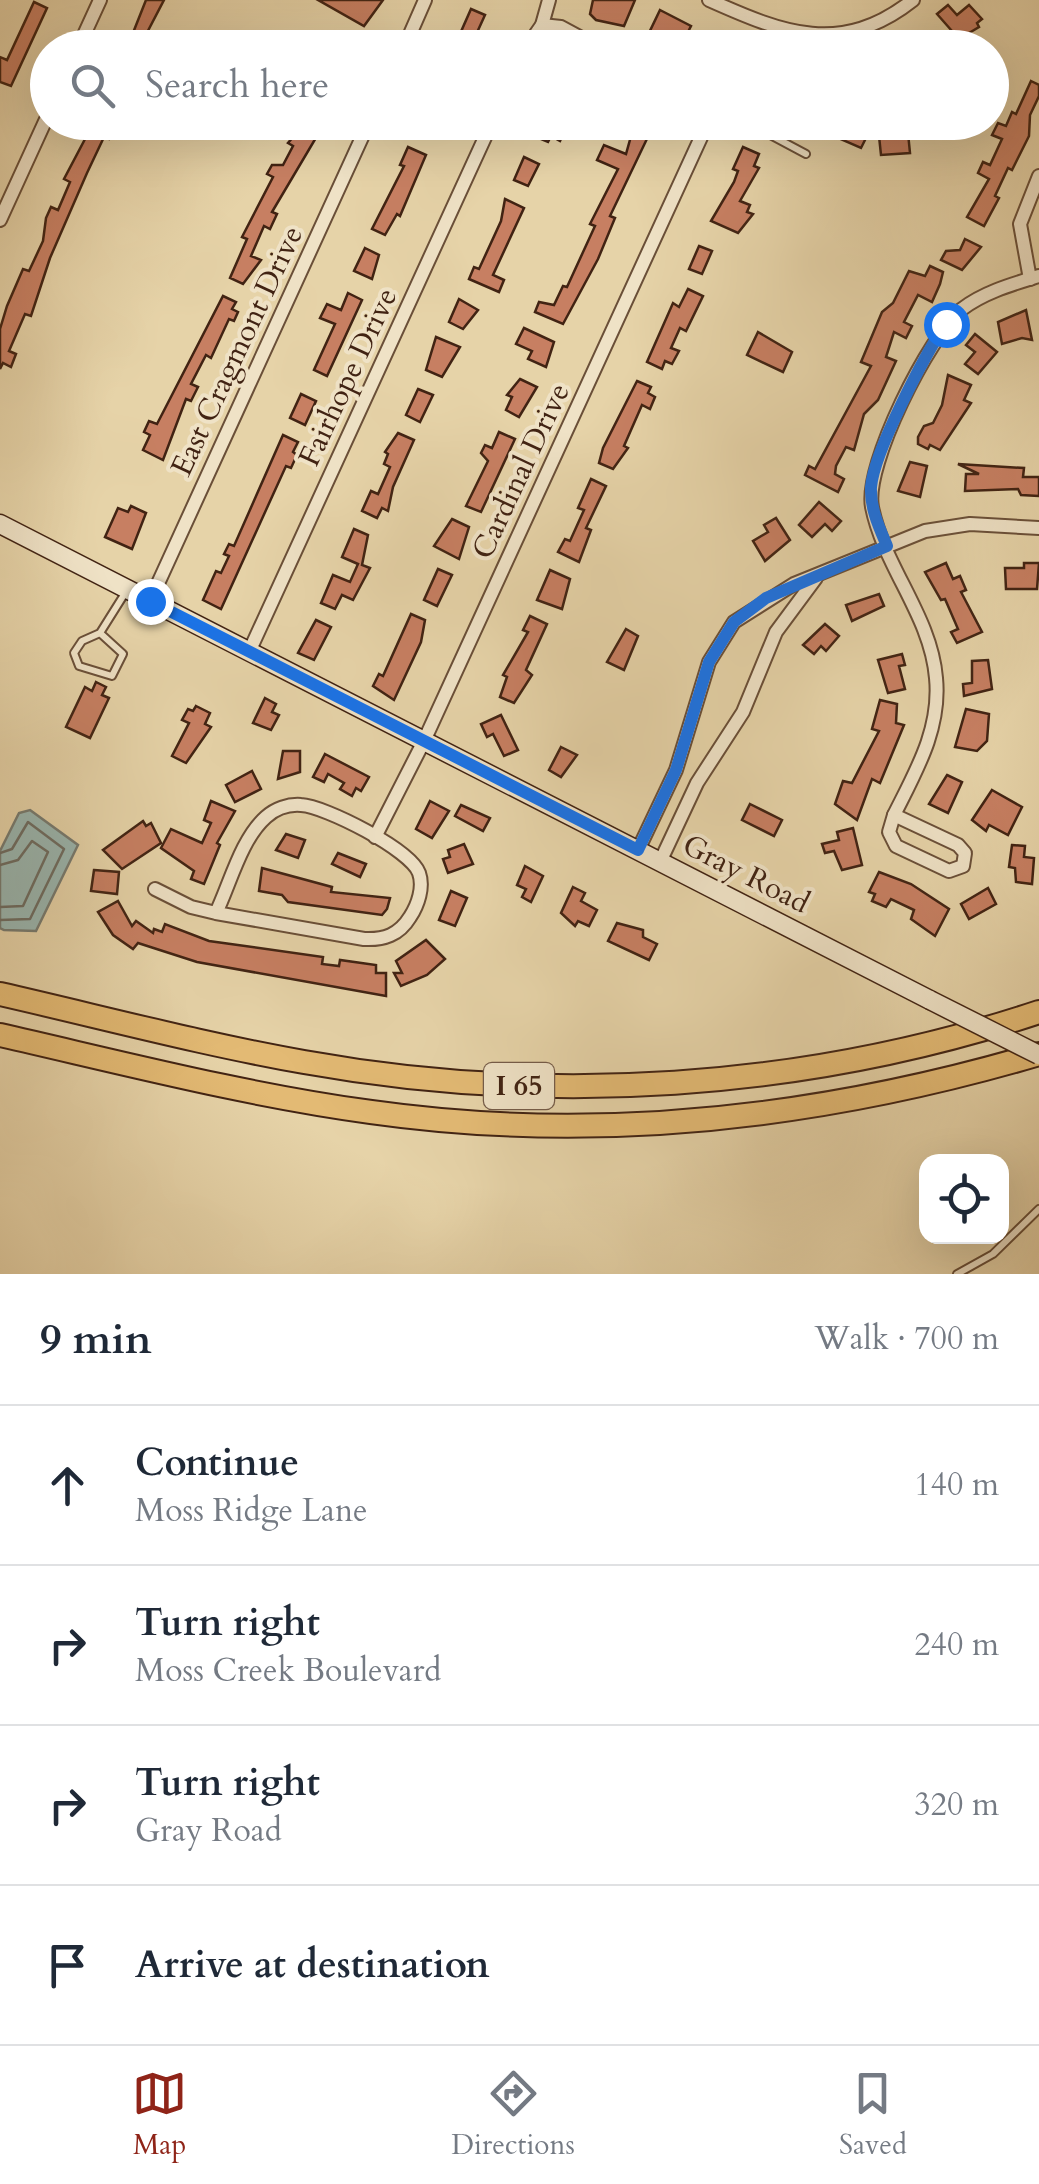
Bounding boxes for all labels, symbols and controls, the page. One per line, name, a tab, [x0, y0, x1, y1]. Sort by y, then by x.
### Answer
search box	[30, 30, 1009, 140]
icon: search	[65, 58, 120, 113]
text: Search here	[145, 59, 329, 111]
street label: East Cragmont Drive	[161, 219, 313, 483]
street label: Fairhope Drive	[289, 281, 407, 473]
route start	[924, 302, 970, 348]
street label: Cardinal Drive	[462, 376, 580, 566]
route end	[128, 579, 174, 625]
street label: Gray Road	[675, 825, 817, 923]
road number: I 65	[484, 1063, 554, 1109]
map controls	[919, 1154, 1009, 1244]
button: locate	[919, 1154, 1009, 1244]
text: 9 min	[40, 1311, 152, 1368]
text: Walk · 700 m	[814, 1317, 999, 1361]
text: Continue	[135, 1437, 299, 1489]
icon: ahead	[40, 1458, 95, 1513]
text: 140 m	[914, 1463, 999, 1507]
text: Moss Ridge Lane	[135, 1489, 368, 1533]
text: Turn right	[135, 1597, 320, 1649]
icon: right	[40, 1618, 95, 1673]
text: 240 m	[914, 1623, 999, 1667]
text: Moss Creek Boulevard	[135, 1649, 441, 1693]
text: Turn right	[135, 1757, 320, 1809]
icon: right	[40, 1778, 95, 1833]
text: 320 m	[914, 1783, 999, 1827]
text: Gray Road	[135, 1809, 282, 1853]
icon: arrive	[40, 1938, 95, 1993]
text: Arrive at destination	[135, 1939, 490, 1991]
tab: Map	[132, 2066, 187, 2164]
tab: Directions	[451, 2066, 575, 2164]
tab: Saved	[839, 2066, 907, 2164]

